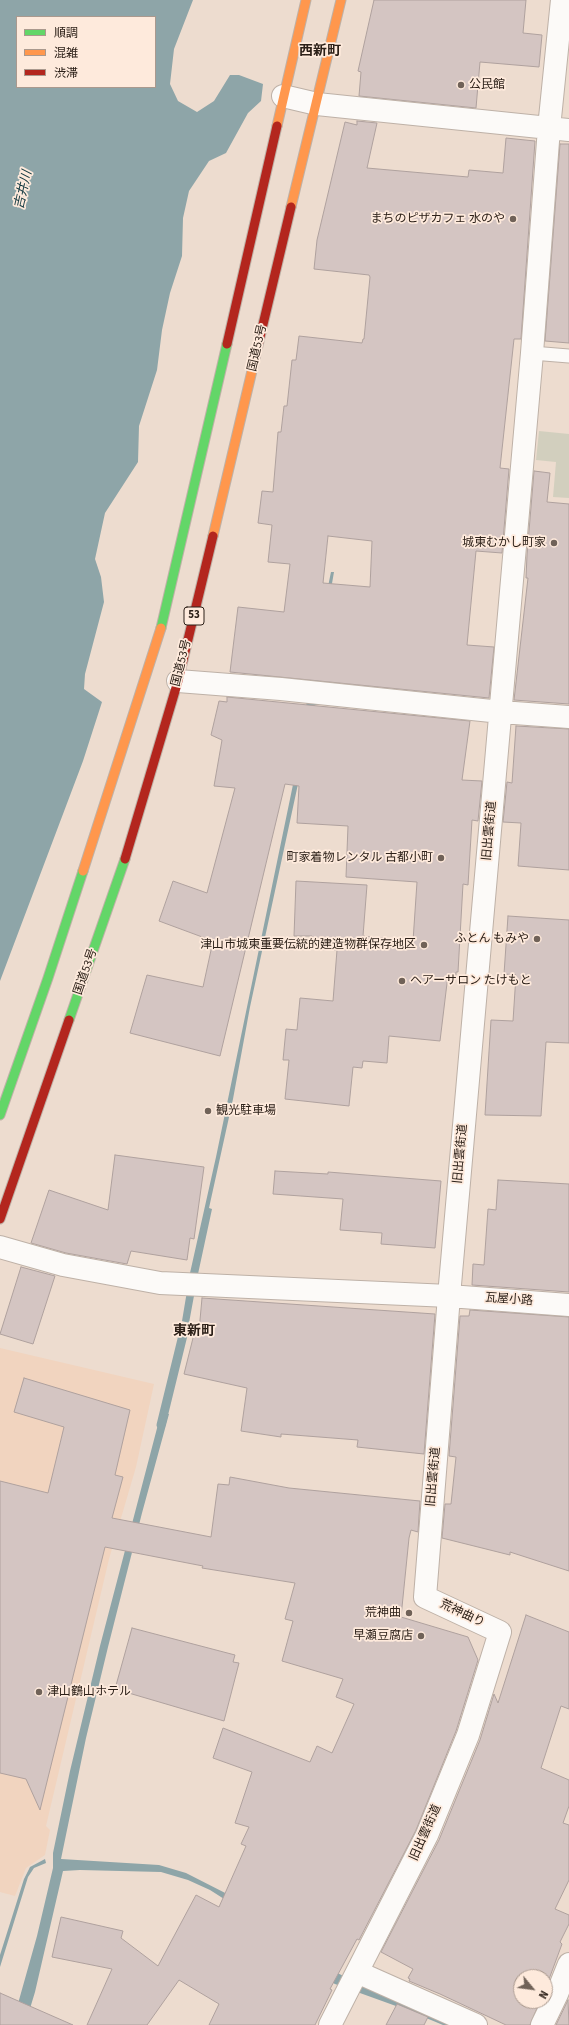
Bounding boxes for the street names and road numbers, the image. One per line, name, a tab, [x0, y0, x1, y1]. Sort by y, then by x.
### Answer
street label: 国道53号	[246, 323, 270, 373]
road number: 53	[184, 607, 204, 625]
street label: 国道53号	[169, 638, 195, 688]
street label: 旧出雲街道	[480, 800, 500, 862]
street label: 国道53号	[71, 947, 101, 997]
street label: 旧出雲街道	[451, 1123, 471, 1185]
street label: 瓦屋小路	[485, 1291, 533, 1309]
street label: 旧出雲街道	[424, 1446, 444, 1508]
street label: 荒神曲り	[437, 1597, 487, 1631]
street label: 旧出雲街道	[407, 1803, 445, 1863]

